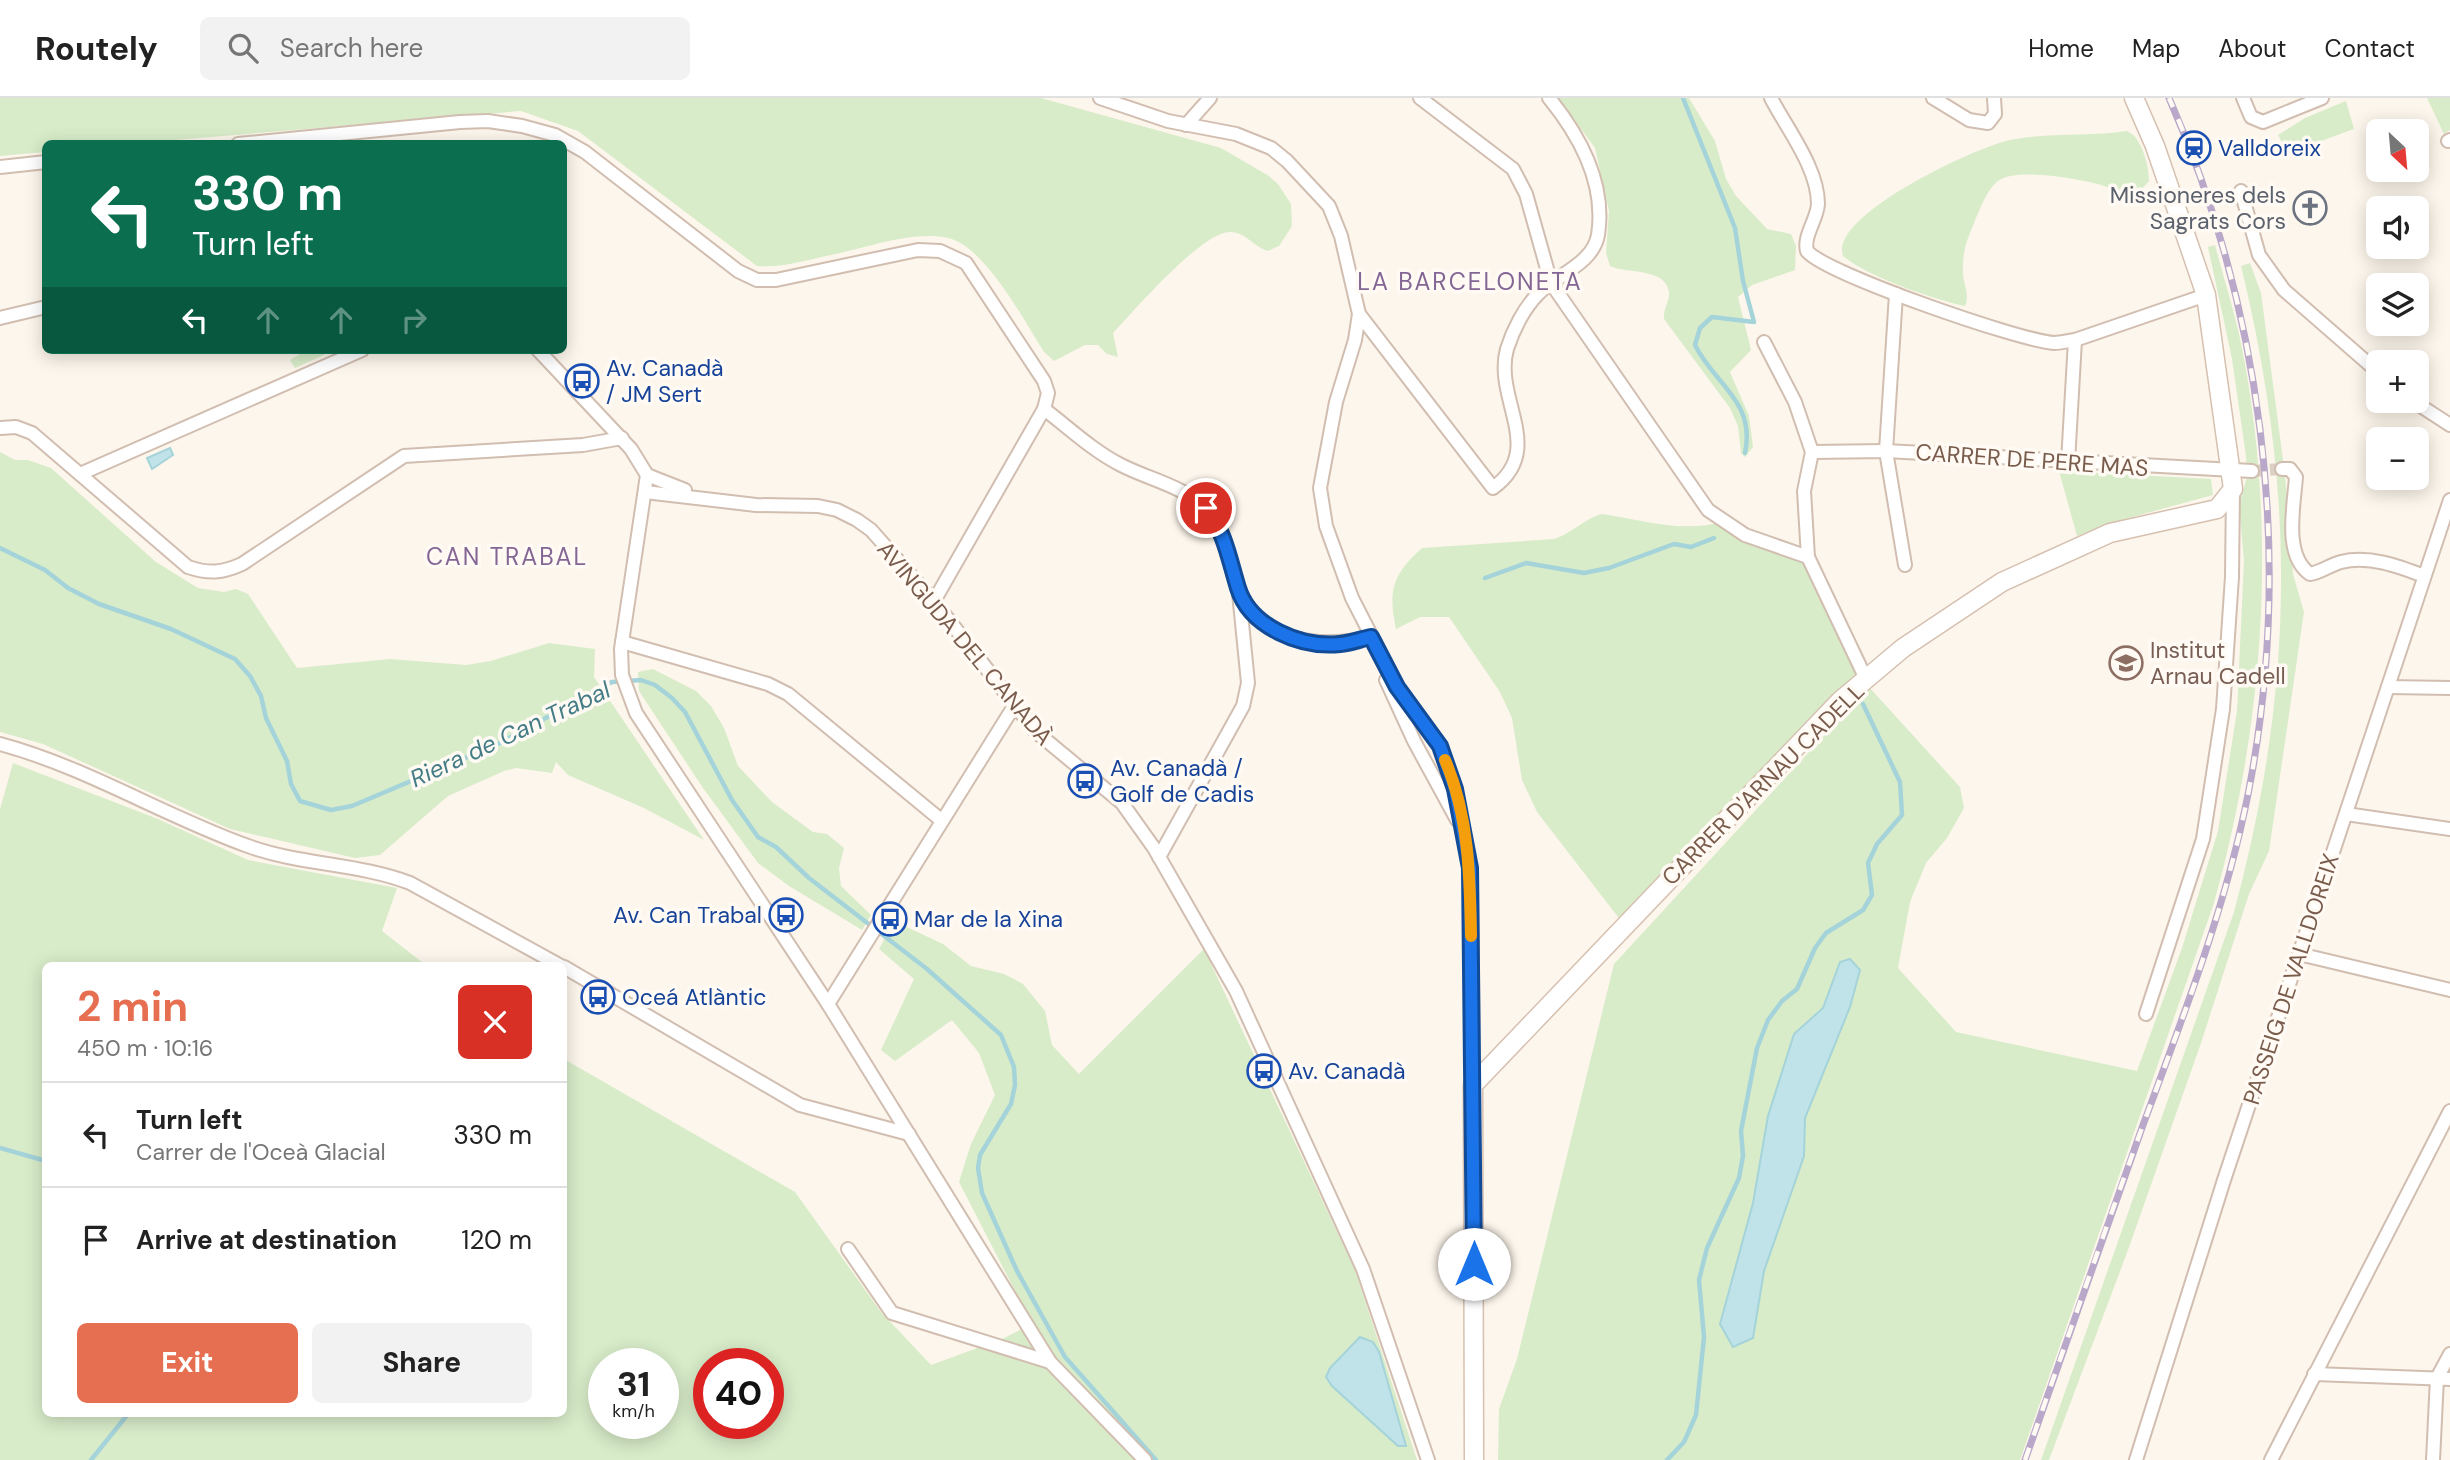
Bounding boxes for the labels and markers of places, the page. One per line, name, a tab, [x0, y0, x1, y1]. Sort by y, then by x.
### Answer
station icon: Valldoreix	[2175, 129, 2213, 167]
place label: Valldoreix	[2218, 133, 2321, 163]
place label: Missioneres dels Sagrats Cors	[2110, 180, 2286, 236]
church icon: Missioneres dels Sagrats Cors	[2291, 189, 2329, 227]
place label: Av. Canadà / JM Sert	[606, 353, 724, 409]
bus stop icon: Av. Canadà / JM Sert	[563, 362, 601, 400]
pin	[1176, 478, 1236, 538]
place label: Institut Arnau Cadell	[2150, 635, 2286, 691]
school or university icon: Institut Arnau Cadell	[2107, 644, 2145, 682]
place label: Av. Canadà / Golf de Cadis	[1110, 753, 1254, 809]
bus stop icon: Av. Canadà / Golf de Cadis	[1066, 762, 1104, 800]
bus stop icon: Av. Can Trabal	[767, 896, 805, 934]
place label: Av. Can Trabal	[613, 900, 762, 930]
bus stop icon: Mar de la Xina	[871, 900, 909, 938]
place label: Mar de la Xina	[914, 904, 1063, 934]
bus stop icon: Oceá Atlàntic	[579, 978, 617, 1016]
place label: Oceá Atlàntic	[622, 982, 767, 1012]
bus stop icon: Av. Canadà	[1245, 1052, 1283, 1090]
place label: Av. Canadà	[1288, 1056, 1406, 1086]

